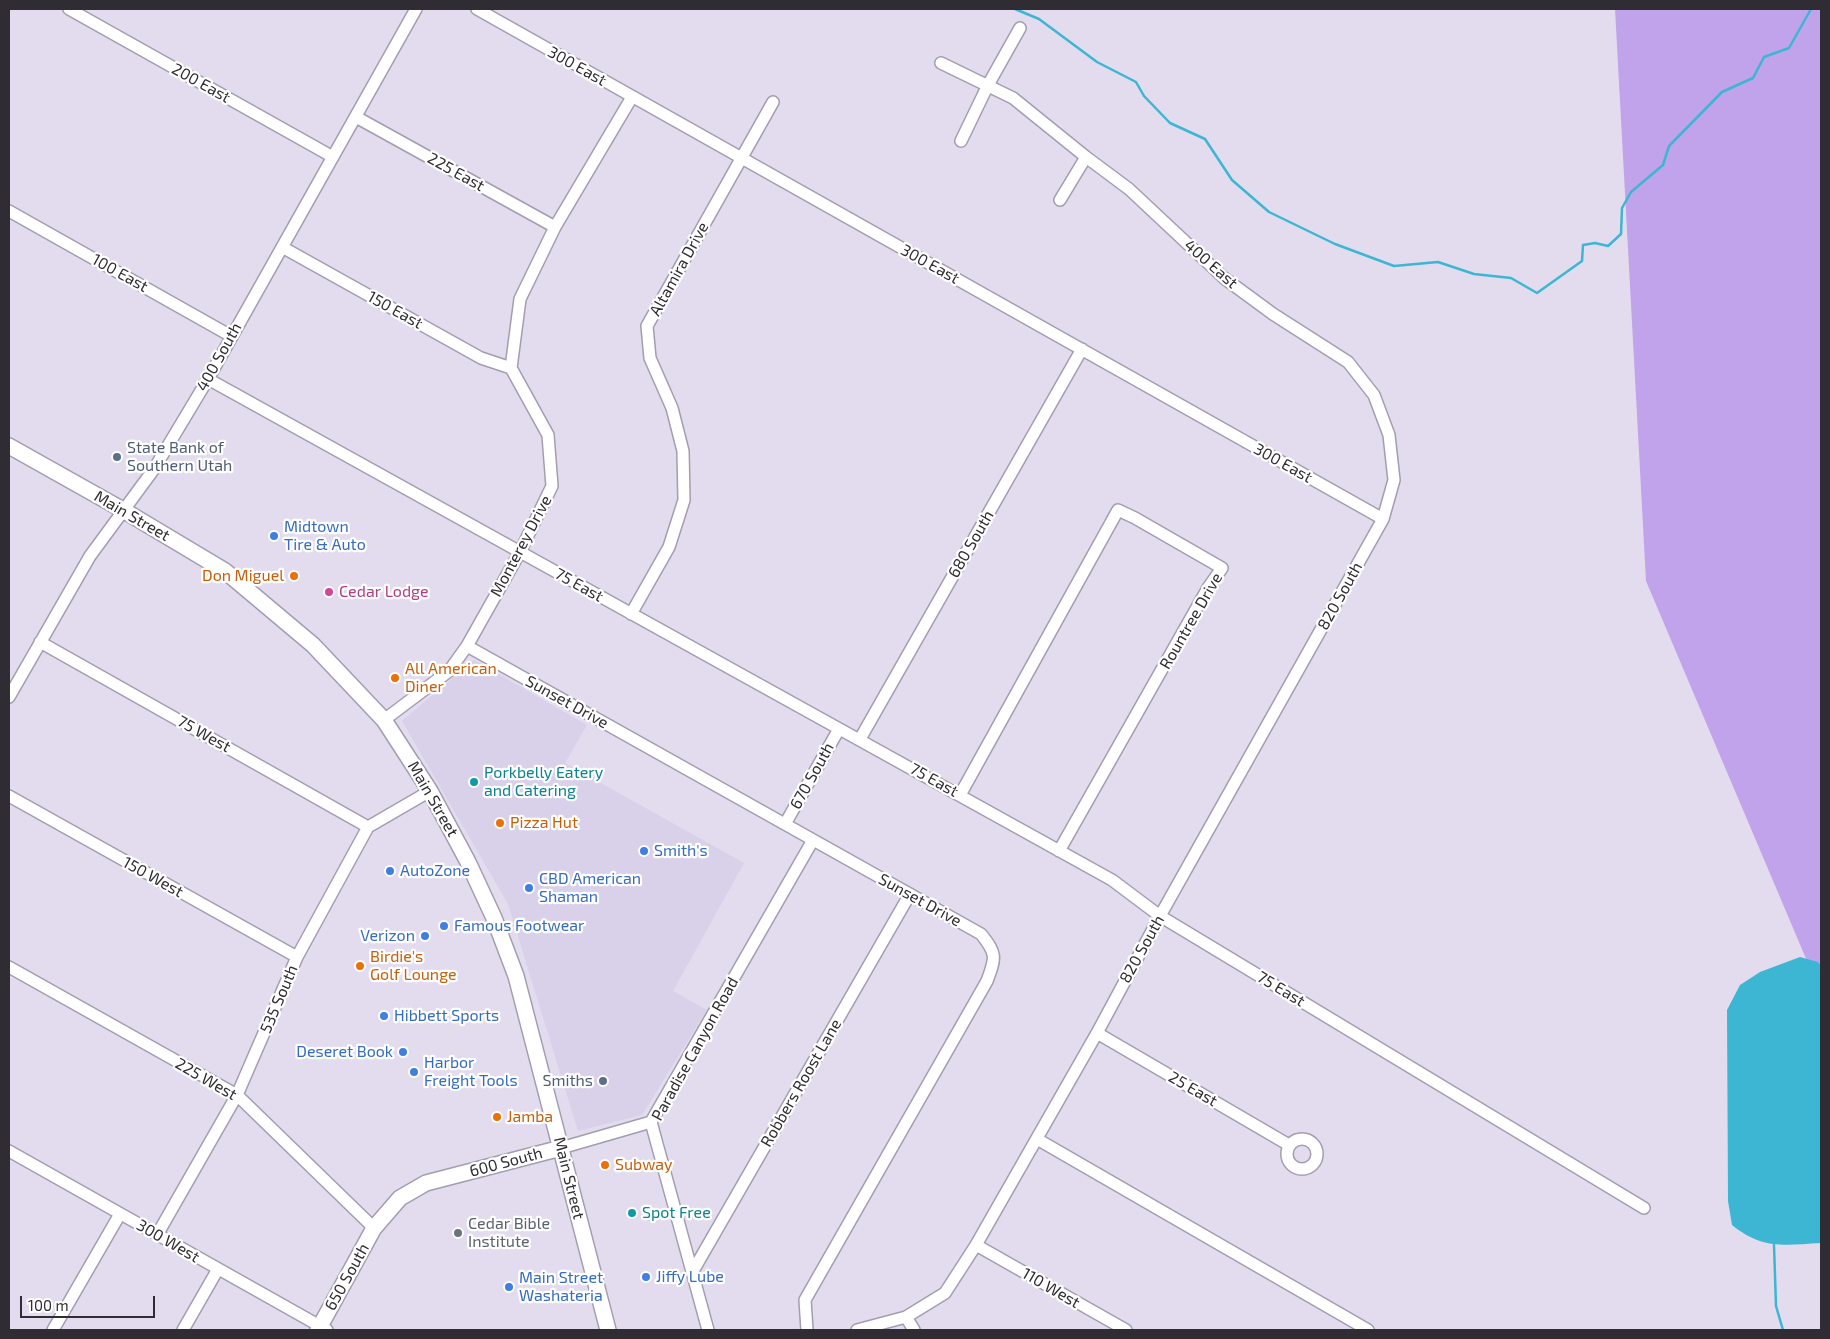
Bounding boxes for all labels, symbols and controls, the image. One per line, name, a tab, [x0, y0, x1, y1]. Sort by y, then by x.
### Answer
street label: 300 East	[544, 42, 610, 90]
street label: 200 East	[168, 59, 234, 107]
street label: 225 East	[424, 149, 488, 195]
street label: Altamira Drive	[645, 219, 713, 319]
street label: 400 East	[1180, 236, 1242, 292]
street label: 300 East	[897, 240, 963, 288]
street label: 100 East	[89, 250, 151, 296]
street label: 150 East	[364, 287, 426, 333]
street label: 400 South	[192, 319, 246, 395]
place label: State Bank of Southern Utah	[127, 438, 232, 476]
street label: 300 East	[1250, 439, 1316, 487]
marker: State Bank of Southern Utah	[111, 451, 123, 463]
street label: Main Street	[91, 487, 173, 545]
street label: Monterey Drive	[486, 492, 556, 600]
street label: 680 South	[944, 507, 998, 581]
place label: Midtown Tire & Auto	[284, 517, 366, 555]
marker: Midtown Tire & Auto	[268, 530, 280, 542]
street label: 820 South	[1314, 559, 1366, 633]
street label: 75 East	[551, 564, 607, 606]
place label: Don Miguel	[202, 566, 284, 586]
street label: Rountree Drive	[1156, 569, 1226, 673]
marker: Don Miguel	[288, 570, 300, 582]
place label: Cedar Lodge	[339, 582, 429, 602]
marker: Cedar Lodge	[323, 586, 335, 598]
place label: All American Diner	[405, 659, 497, 697]
street label: Sunset Drive	[522, 671, 612, 733]
marker: All American Diner	[389, 672, 401, 684]
street label: 75 West	[174, 712, 234, 756]
street label: 670 South	[786, 739, 838, 813]
street label: Main Street	[404, 758, 462, 840]
street label: 75 East	[906, 759, 962, 801]
place label: Porkbelly Eatery and Catering	[484, 763, 603, 801]
marker: Porkbelly Eatery and Catering	[468, 776, 480, 788]
place label: Pizza Hut	[510, 813, 578, 833]
marker: Pizza Hut	[494, 817, 506, 829]
place label: Smith's	[654, 841, 708, 861]
marker: Smith's	[638, 845, 650, 857]
street label: 150 West	[120, 853, 186, 901]
place label: AutoZone	[400, 861, 470, 881]
marker: AutoZone	[384, 865, 396, 877]
place label: CBD American Shaman	[539, 869, 641, 907]
street label: Sunset Drive	[875, 869, 965, 931]
marker: CBD American Shaman	[523, 882, 535, 894]
street label: 820 South	[1116, 912, 1168, 986]
place label: Famous Footwear	[454, 916, 585, 936]
marker: Famous Footwear	[438, 920, 450, 932]
place label: Verizon	[360, 926, 415, 946]
marker: Verizon	[419, 930, 431, 942]
place label: Birdie's Golf Lounge	[370, 947, 457, 985]
marker: Birdie's Golf Lounge	[354, 960, 366, 972]
street label: 535 South	[256, 962, 302, 1036]
street label: 75 East	[1254, 967, 1308, 1011]
street label: Paradise Canyon Road	[648, 974, 742, 1124]
place label: Hibbett Sports	[394, 1006, 499, 1026]
marker: Hibbett Sports	[378, 1010, 390, 1022]
street label: Robbers Roost Lane	[757, 1016, 845, 1150]
place label: Deseret Book	[296, 1042, 393, 1062]
marker: Deseret Book	[397, 1046, 409, 1058]
place label: Harbor Freight Tools	[424, 1053, 518, 1091]
street label: 225 West	[172, 1054, 240, 1104]
marker: Harbor Freight Tools	[408, 1066, 420, 1078]
street label: 25 East	[1165, 1067, 1221, 1111]
place label: Smiths	[543, 1071, 593, 1091]
marker: Smiths	[597, 1075, 609, 1087]
place label: Jamba	[507, 1107, 553, 1127]
marker: Jamba	[491, 1111, 503, 1123]
street label: Main Street	[550, 1135, 588, 1221]
street label: 600 South	[467, 1143, 545, 1181]
place label: Subway	[615, 1155, 673, 1175]
marker: Subway	[599, 1159, 611, 1171]
place label: Spot Free	[642, 1203, 711, 1223]
marker: Spot Free	[626, 1207, 638, 1219]
place label: Cedar Bible Institute	[468, 1214, 550, 1252]
street label: 300 West	[133, 1215, 203, 1267]
marker: Cedar Bible Institute	[452, 1227, 464, 1239]
street label: 650 South	[321, 1240, 373, 1314]
street label: 110 West	[1019, 1264, 1083, 1312]
place label: Jiffy Lube	[656, 1267, 724, 1287]
place label: Main Street Washateria	[519, 1268, 603, 1306]
marker: Jiffy Lube	[640, 1271, 652, 1283]
marker: Main Street Washateria	[503, 1281, 515, 1293]
scale bar	[22, 1286, 158, 1318]
text: 100 m	[28, 1296, 69, 1314]

